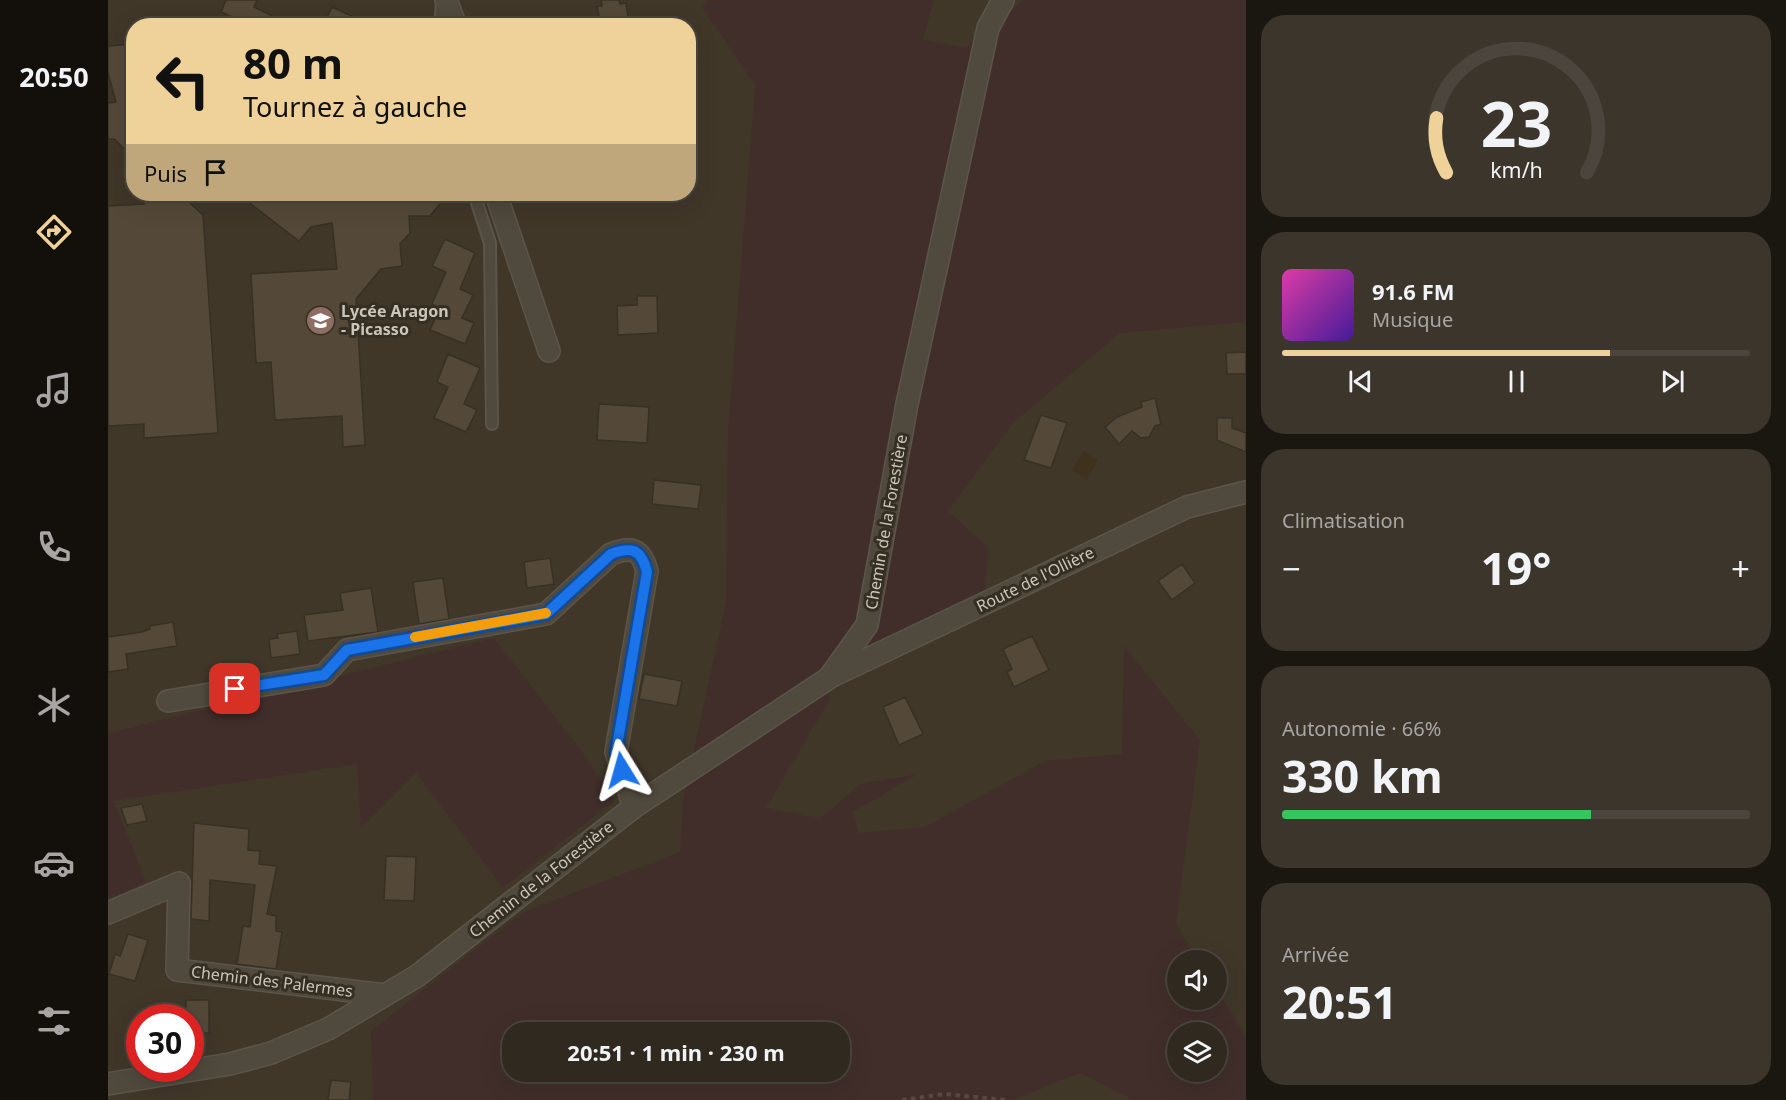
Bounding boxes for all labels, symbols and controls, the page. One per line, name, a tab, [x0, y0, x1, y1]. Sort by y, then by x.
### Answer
text: 80 m	[243, 34, 343, 91]
icon: left	[144, 42, 222, 120]
text: 20:50	[19, 58, 89, 95]
text: 23	[1480, 80, 1552, 165]
text: Tournez à gauche	[243, 88, 467, 125]
text: km/h	[1490, 155, 1542, 184]
icon: arrive	[199, 156, 232, 189]
text: Puis	[144, 158, 187, 188]
icon: directions	[33, 211, 75, 253]
text: 91.6 FM	[1372, 276, 1454, 306]
place label: Lycée Aragon - Picasso	[341, 300, 449, 340]
school or university icon: Lycée Aragon - Picasso	[304, 304, 336, 336]
text: Musique	[1372, 306, 1453, 333]
icon: previous	[1344, 365, 1377, 398]
icon: pause	[1500, 365, 1533, 398]
icon: next	[1656, 365, 1689, 398]
icon: music	[33, 369, 75, 411]
street label: Chemin de la Forestière	[860, 433, 912, 611]
text: Climatisation	[1282, 507, 1405, 534]
icon: phone	[33, 526, 75, 568]
text: 19°	[1481, 537, 1551, 598]
street label: Route de l'Ollière	[972, 541, 1098, 617]
text: −	[1282, 546, 1301, 591]
text: +	[1731, 546, 1750, 591]
pin	[209, 663, 260, 714]
icon: arrive	[218, 672, 251, 705]
icon: climate	[33, 684, 75, 726]
text: Autonomie · 66%	[1282, 715, 1441, 742]
position arrow	[590, 738, 654, 802]
text: 330 km	[1282, 745, 1443, 806]
street label: Chemin de la Forestière	[464, 816, 618, 942]
icon: car	[33, 842, 75, 884]
text: Arrivée	[1282, 941, 1349, 968]
map controls	[1167, 950, 1227, 1082]
button: sound	[1167, 950, 1227, 1010]
street label: Chemin des Palermes	[190, 960, 354, 1002]
text: 20:51	[1282, 971, 1398, 1032]
icon: filters	[33, 1000, 75, 1042]
speed limit sign: 30	[126, 1004, 204, 1082]
button: layers	[1167, 1022, 1227, 1082]
text: 20:51 · 1 min · 230 m	[567, 1037, 785, 1067]

